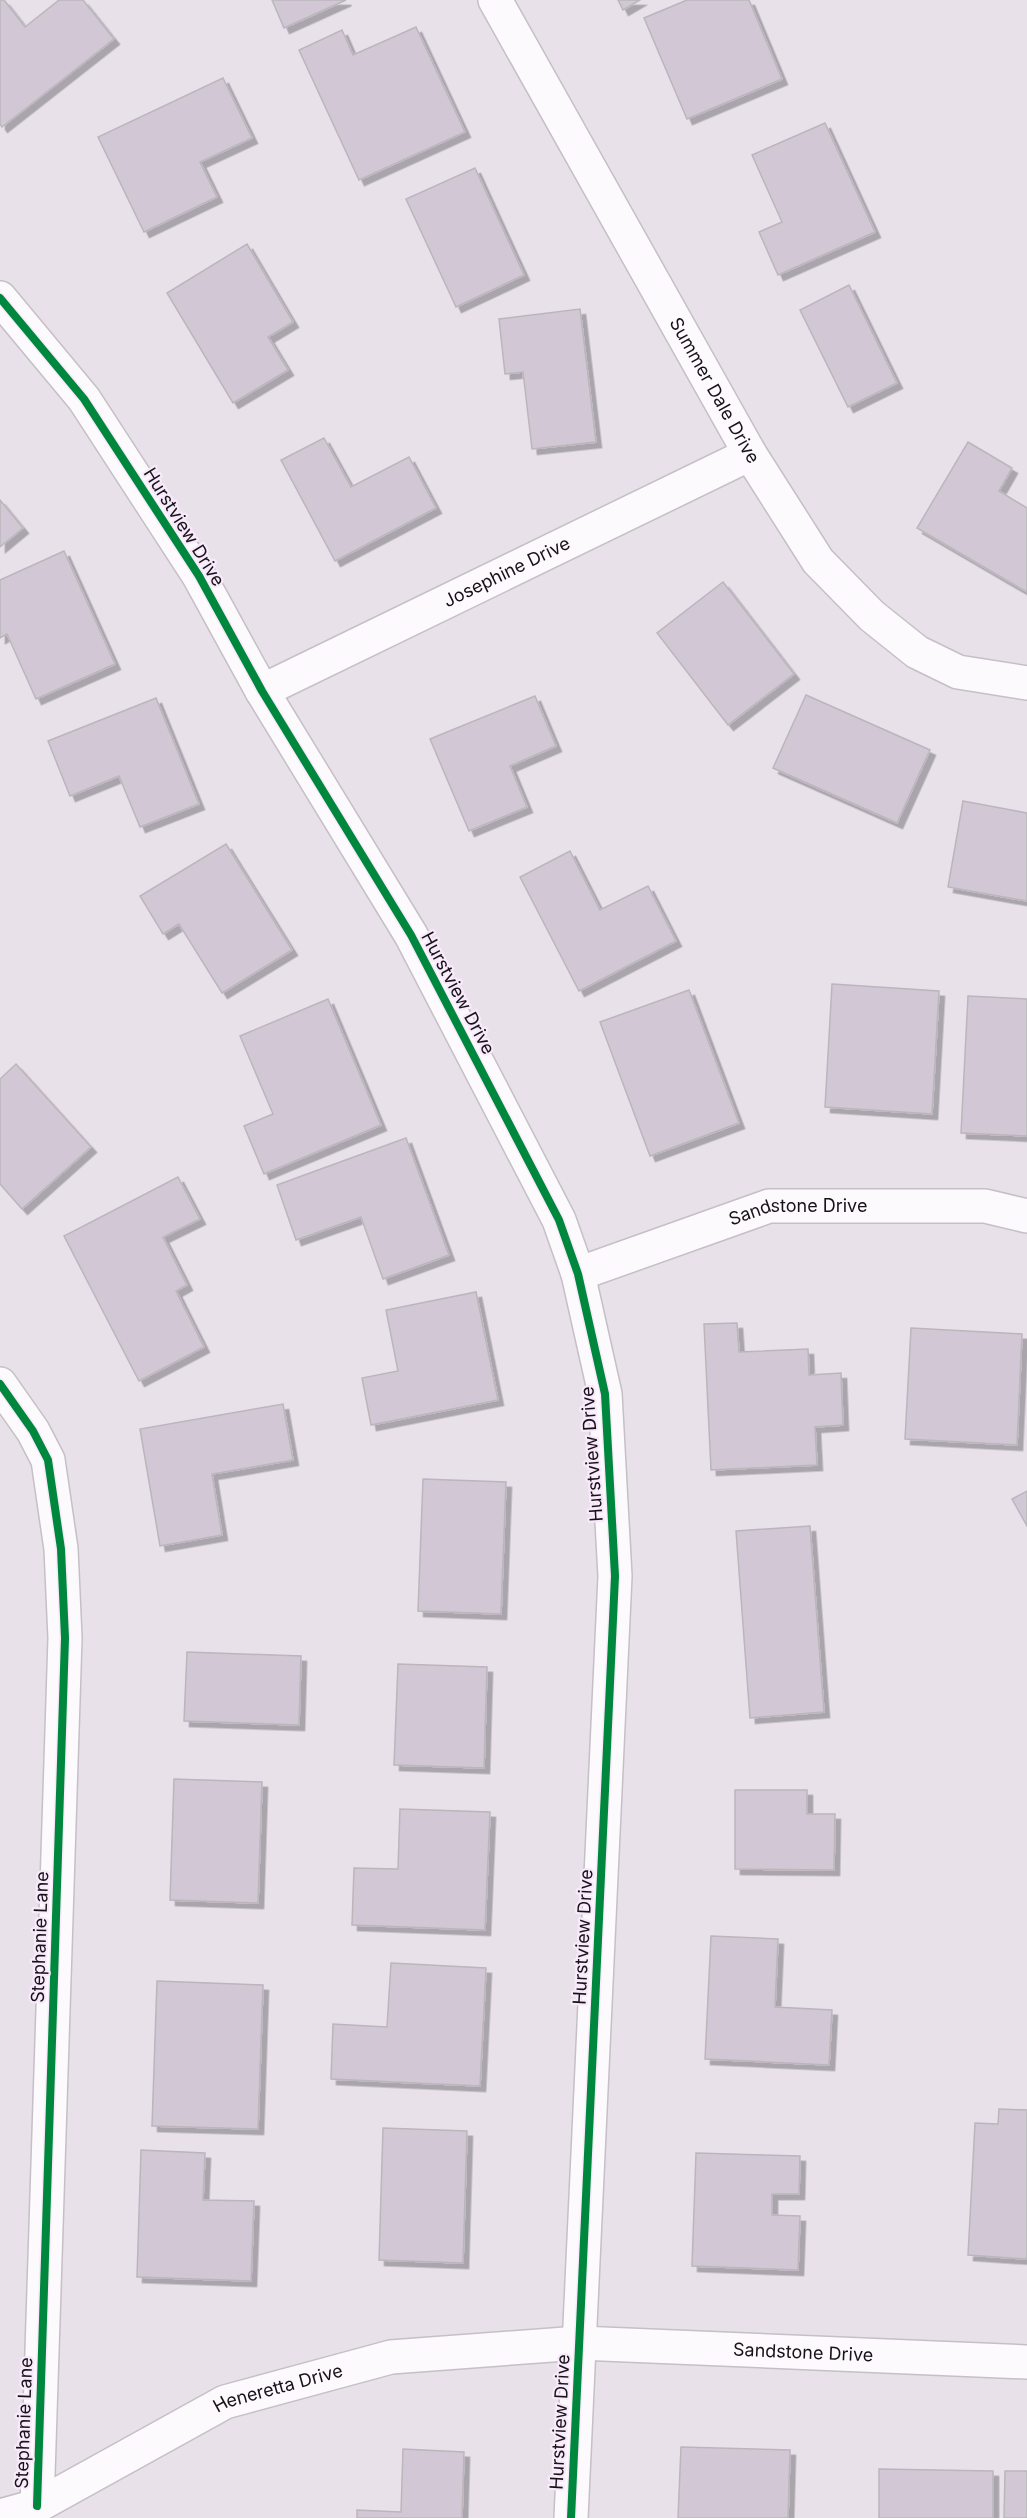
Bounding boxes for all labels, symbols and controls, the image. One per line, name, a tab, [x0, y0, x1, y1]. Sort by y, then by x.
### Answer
street label: Summer Dale Drive	[666, 314, 764, 467]
street label: Hurstview Drive	[140, 464, 229, 590]
street label: Josephine Drive	[440, 532, 573, 611]
street label: Hurstview Drive	[417, 928, 500, 1058]
street label: Sandstone Drive	[726, 1195, 867, 1229]
street label: Hurstview Drive	[576, 1386, 607, 1522]
street label: Hurstview Drive	[568, 1869, 597, 2005]
street label: Stephanie Lane	[27, 1871, 52, 2003]
street label: Sandstone Drive	[733, 2339, 874, 2365]
street label: Hurstview Drive	[545, 2354, 574, 2490]
street label: Stephanie Lane	[11, 2357, 36, 2489]
street label: Heneretta Drive	[209, 2360, 345, 2416]

